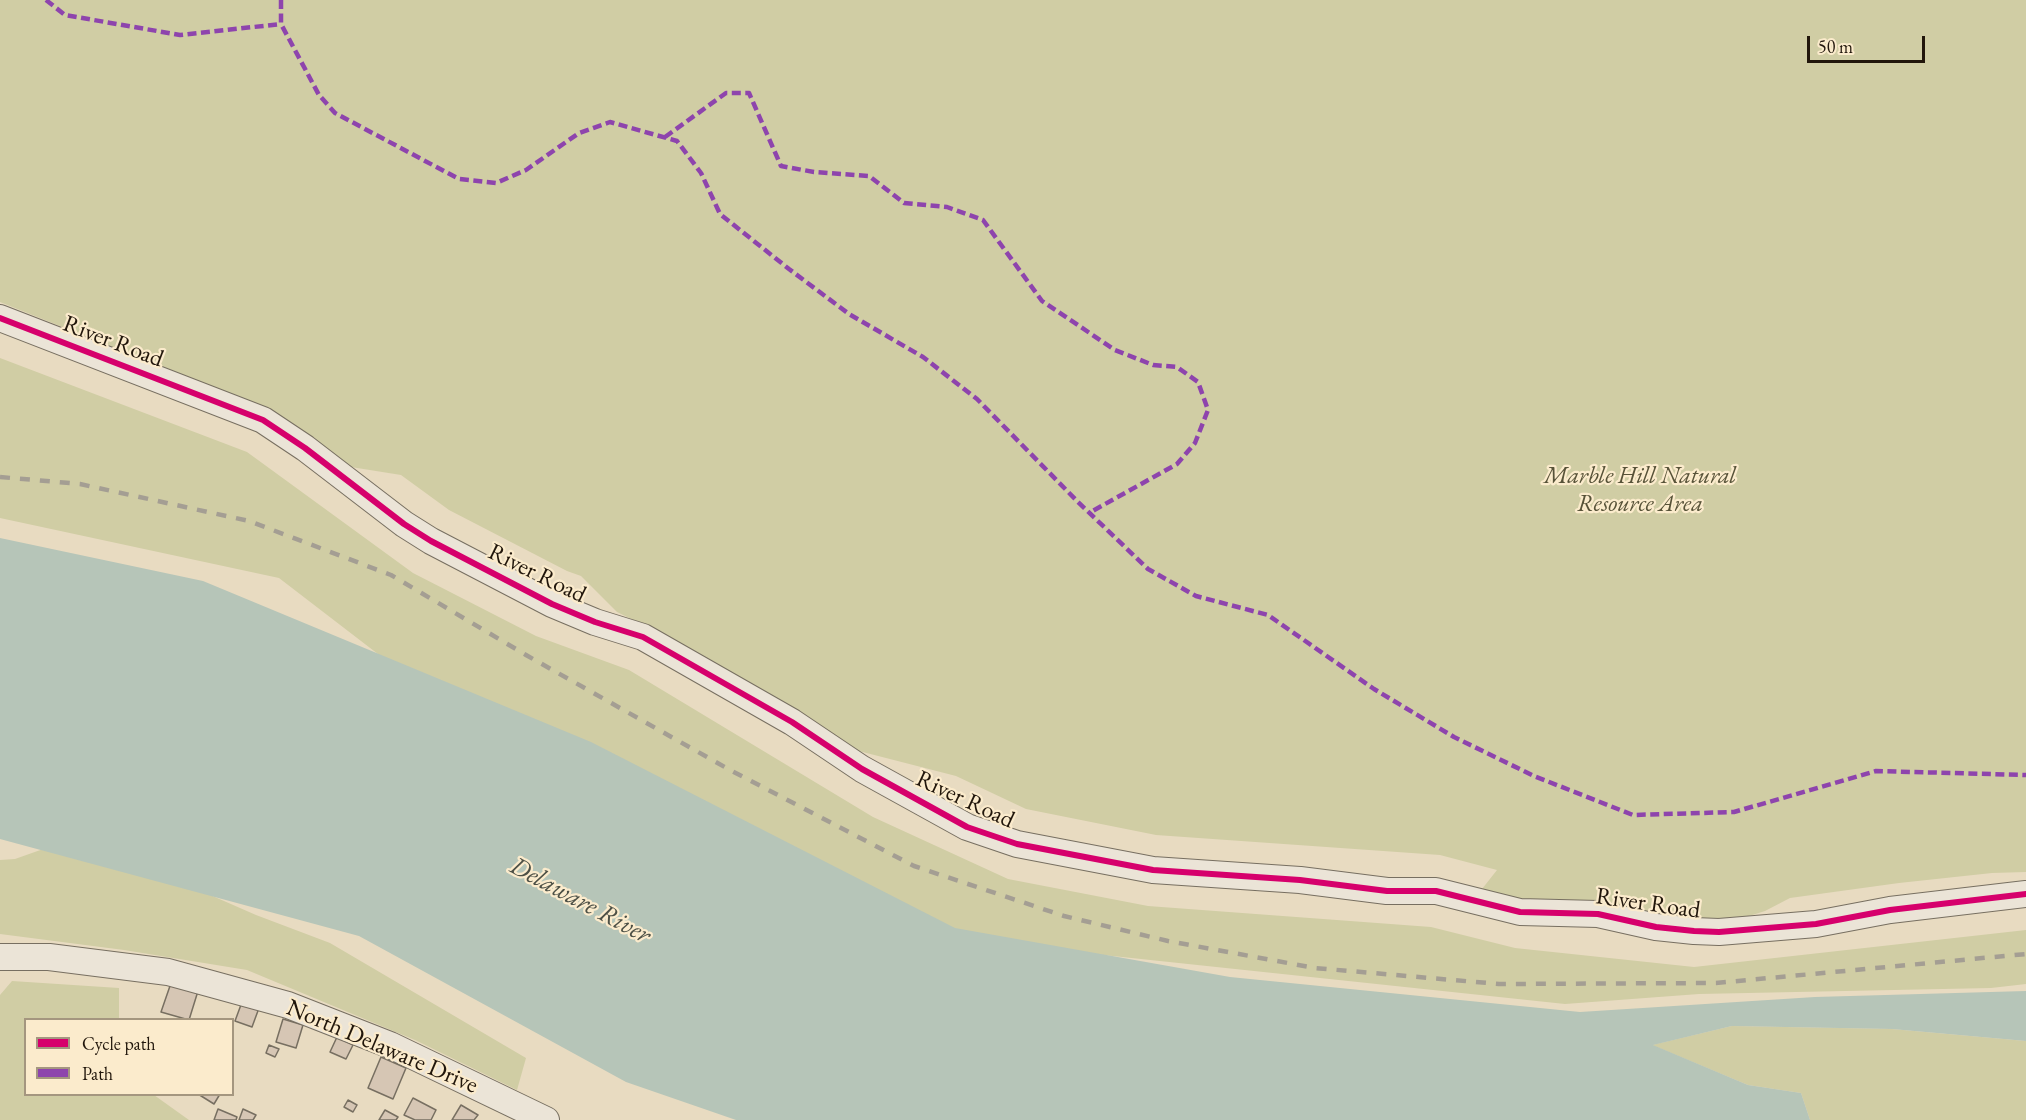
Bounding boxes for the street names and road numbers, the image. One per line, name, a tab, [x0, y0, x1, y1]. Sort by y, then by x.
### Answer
street label: River Road	[59, 310, 167, 374]
street label: River Road	[483, 538, 591, 610]
street label: River Road	[911, 765, 1019, 835]
street label: River Road	[1594, 882, 1702, 926]
street label: North Delaware Drive	[282, 994, 482, 1100]

